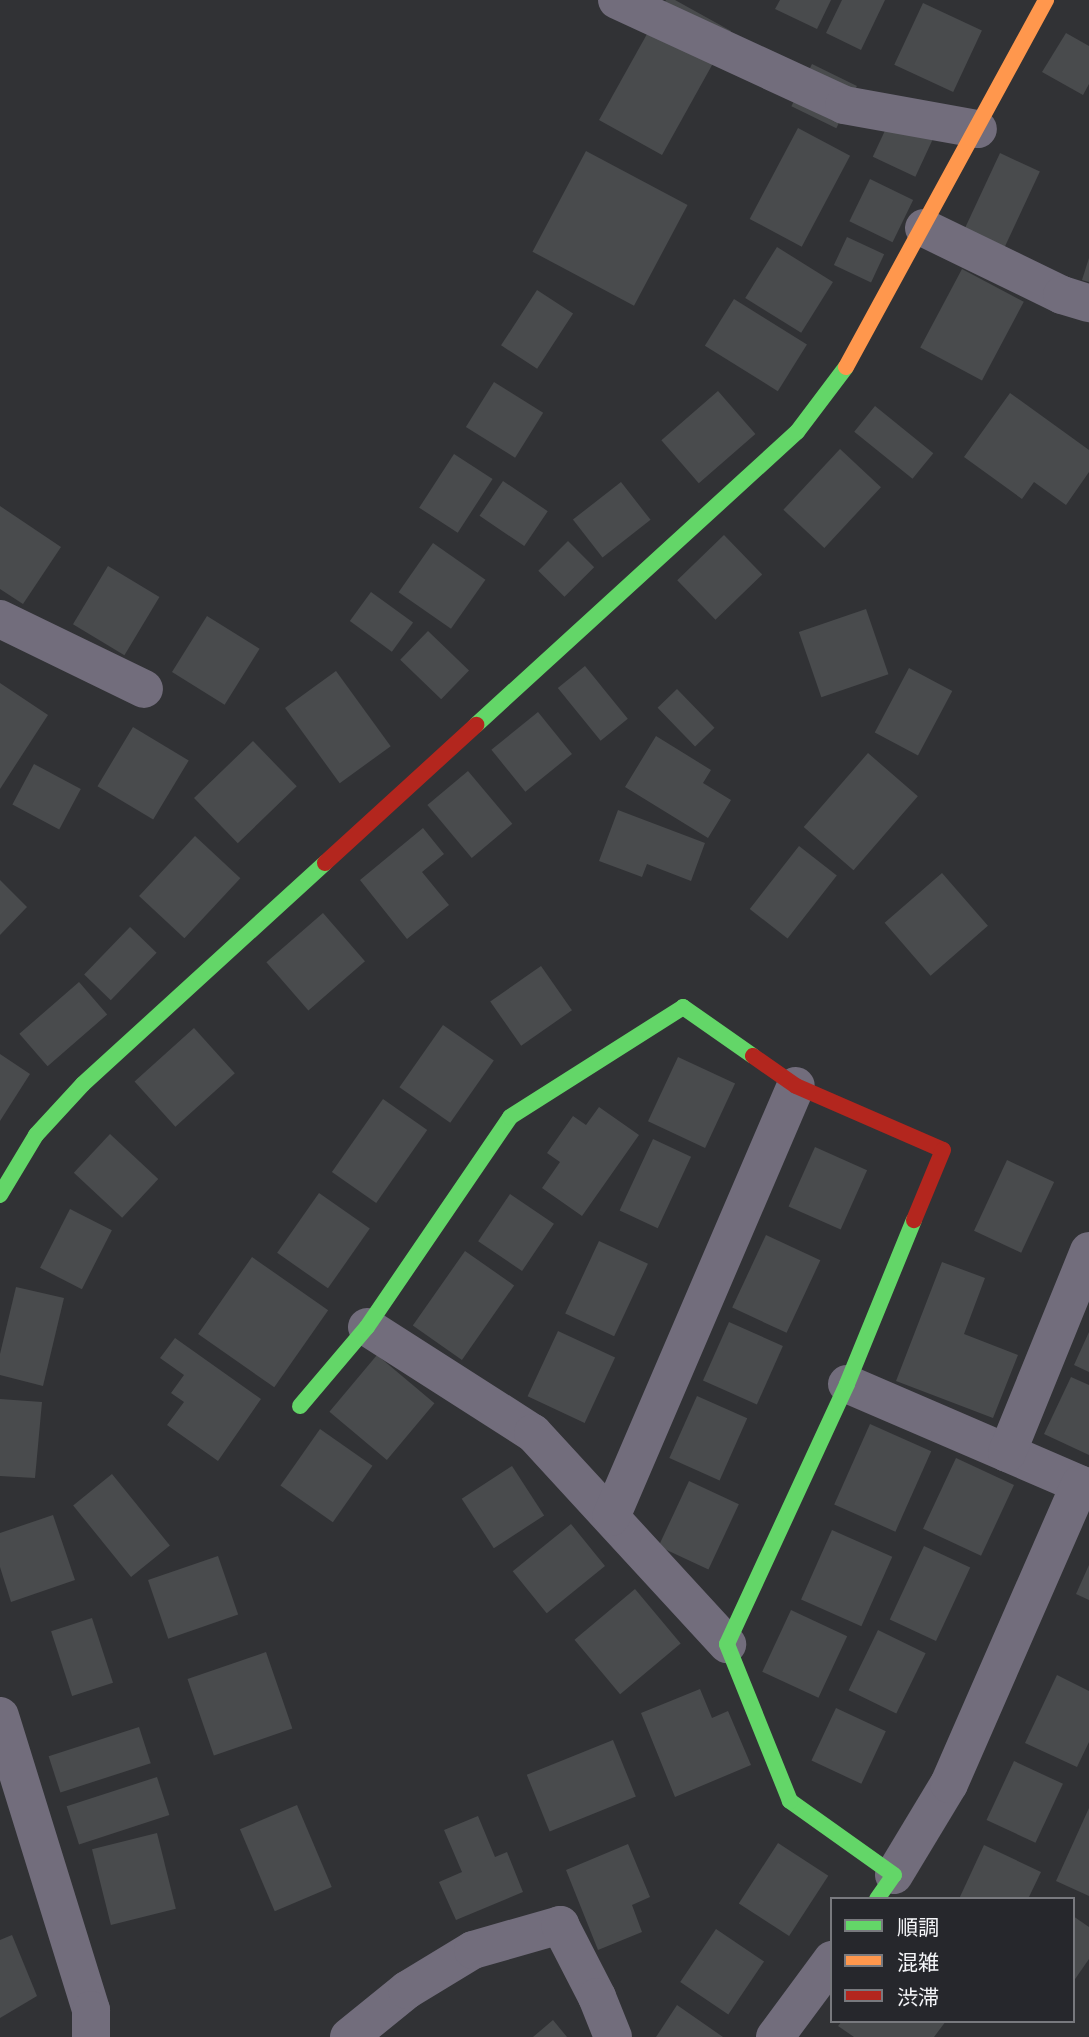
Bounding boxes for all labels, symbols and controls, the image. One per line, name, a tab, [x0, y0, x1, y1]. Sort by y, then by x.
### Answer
legend	[830, 1897, 1075, 2023]
text: 順調	[897, 1915, 939, 1940]
text: 混雑	[897, 1950, 939, 1975]
text: 渋滞	[897, 1985, 939, 2010]

